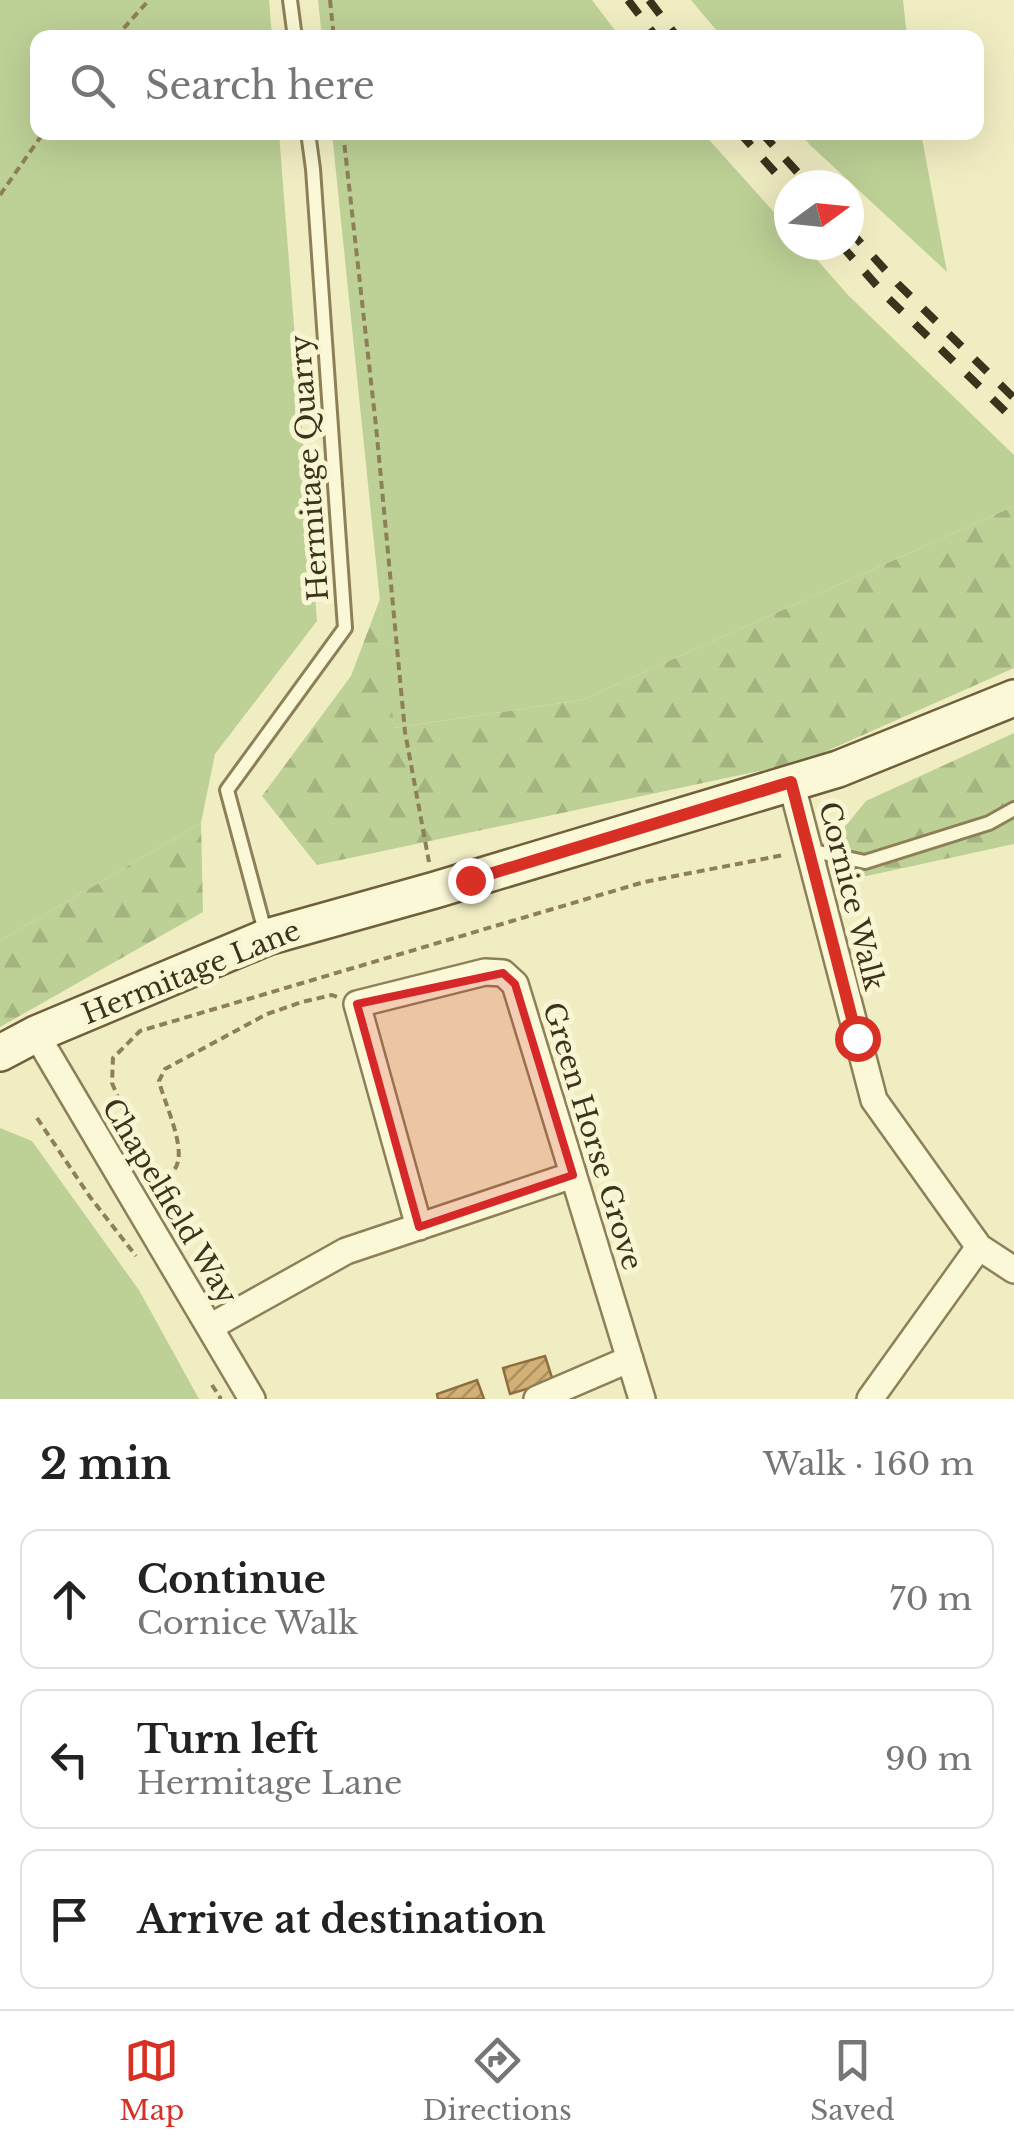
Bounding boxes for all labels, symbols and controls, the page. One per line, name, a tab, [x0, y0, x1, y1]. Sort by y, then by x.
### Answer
search box	[30, 30, 984, 140]
icon: search	[65, 58, 120, 113]
text: Search here	[145, 62, 375, 109]
north arrow	[774, 170, 864, 260]
street label: Hermitage Quarry	[283, 334, 336, 602]
street label: Cornice Walk	[811, 798, 892, 995]
route end	[448, 858, 494, 904]
street label: Hermitage Lane	[77, 913, 305, 1032]
street label: Green Horse Grove	[535, 998, 650, 1274]
route start	[835, 1016, 881, 1062]
street label: Chapelfield Way	[94, 1092, 245, 1311]
text: 2 min	[40, 1438, 171, 1490]
text: Walk · 160 m	[763, 1444, 974, 1484]
text: Continue	[137, 1556, 326, 1603]
icon: ahead	[42, 1572, 97, 1627]
text: 70 m	[890, 1579, 972, 1619]
text: Cornice Walk	[137, 1603, 358, 1643]
text: Turn left	[137, 1716, 318, 1763]
icon: left	[42, 1732, 97, 1787]
text: 90 m	[885, 1739, 972, 1779]
text: Hermitage Lane	[137, 1763, 402, 1803]
icon: arrive	[42, 1892, 97, 1947]
text: Arrive at destination	[137, 1896, 546, 1943]
tab: Map	[119, 2033, 184, 2128]
tab: Directions	[423, 2033, 572, 2128]
tab: Saved	[810, 2033, 895, 2128]

